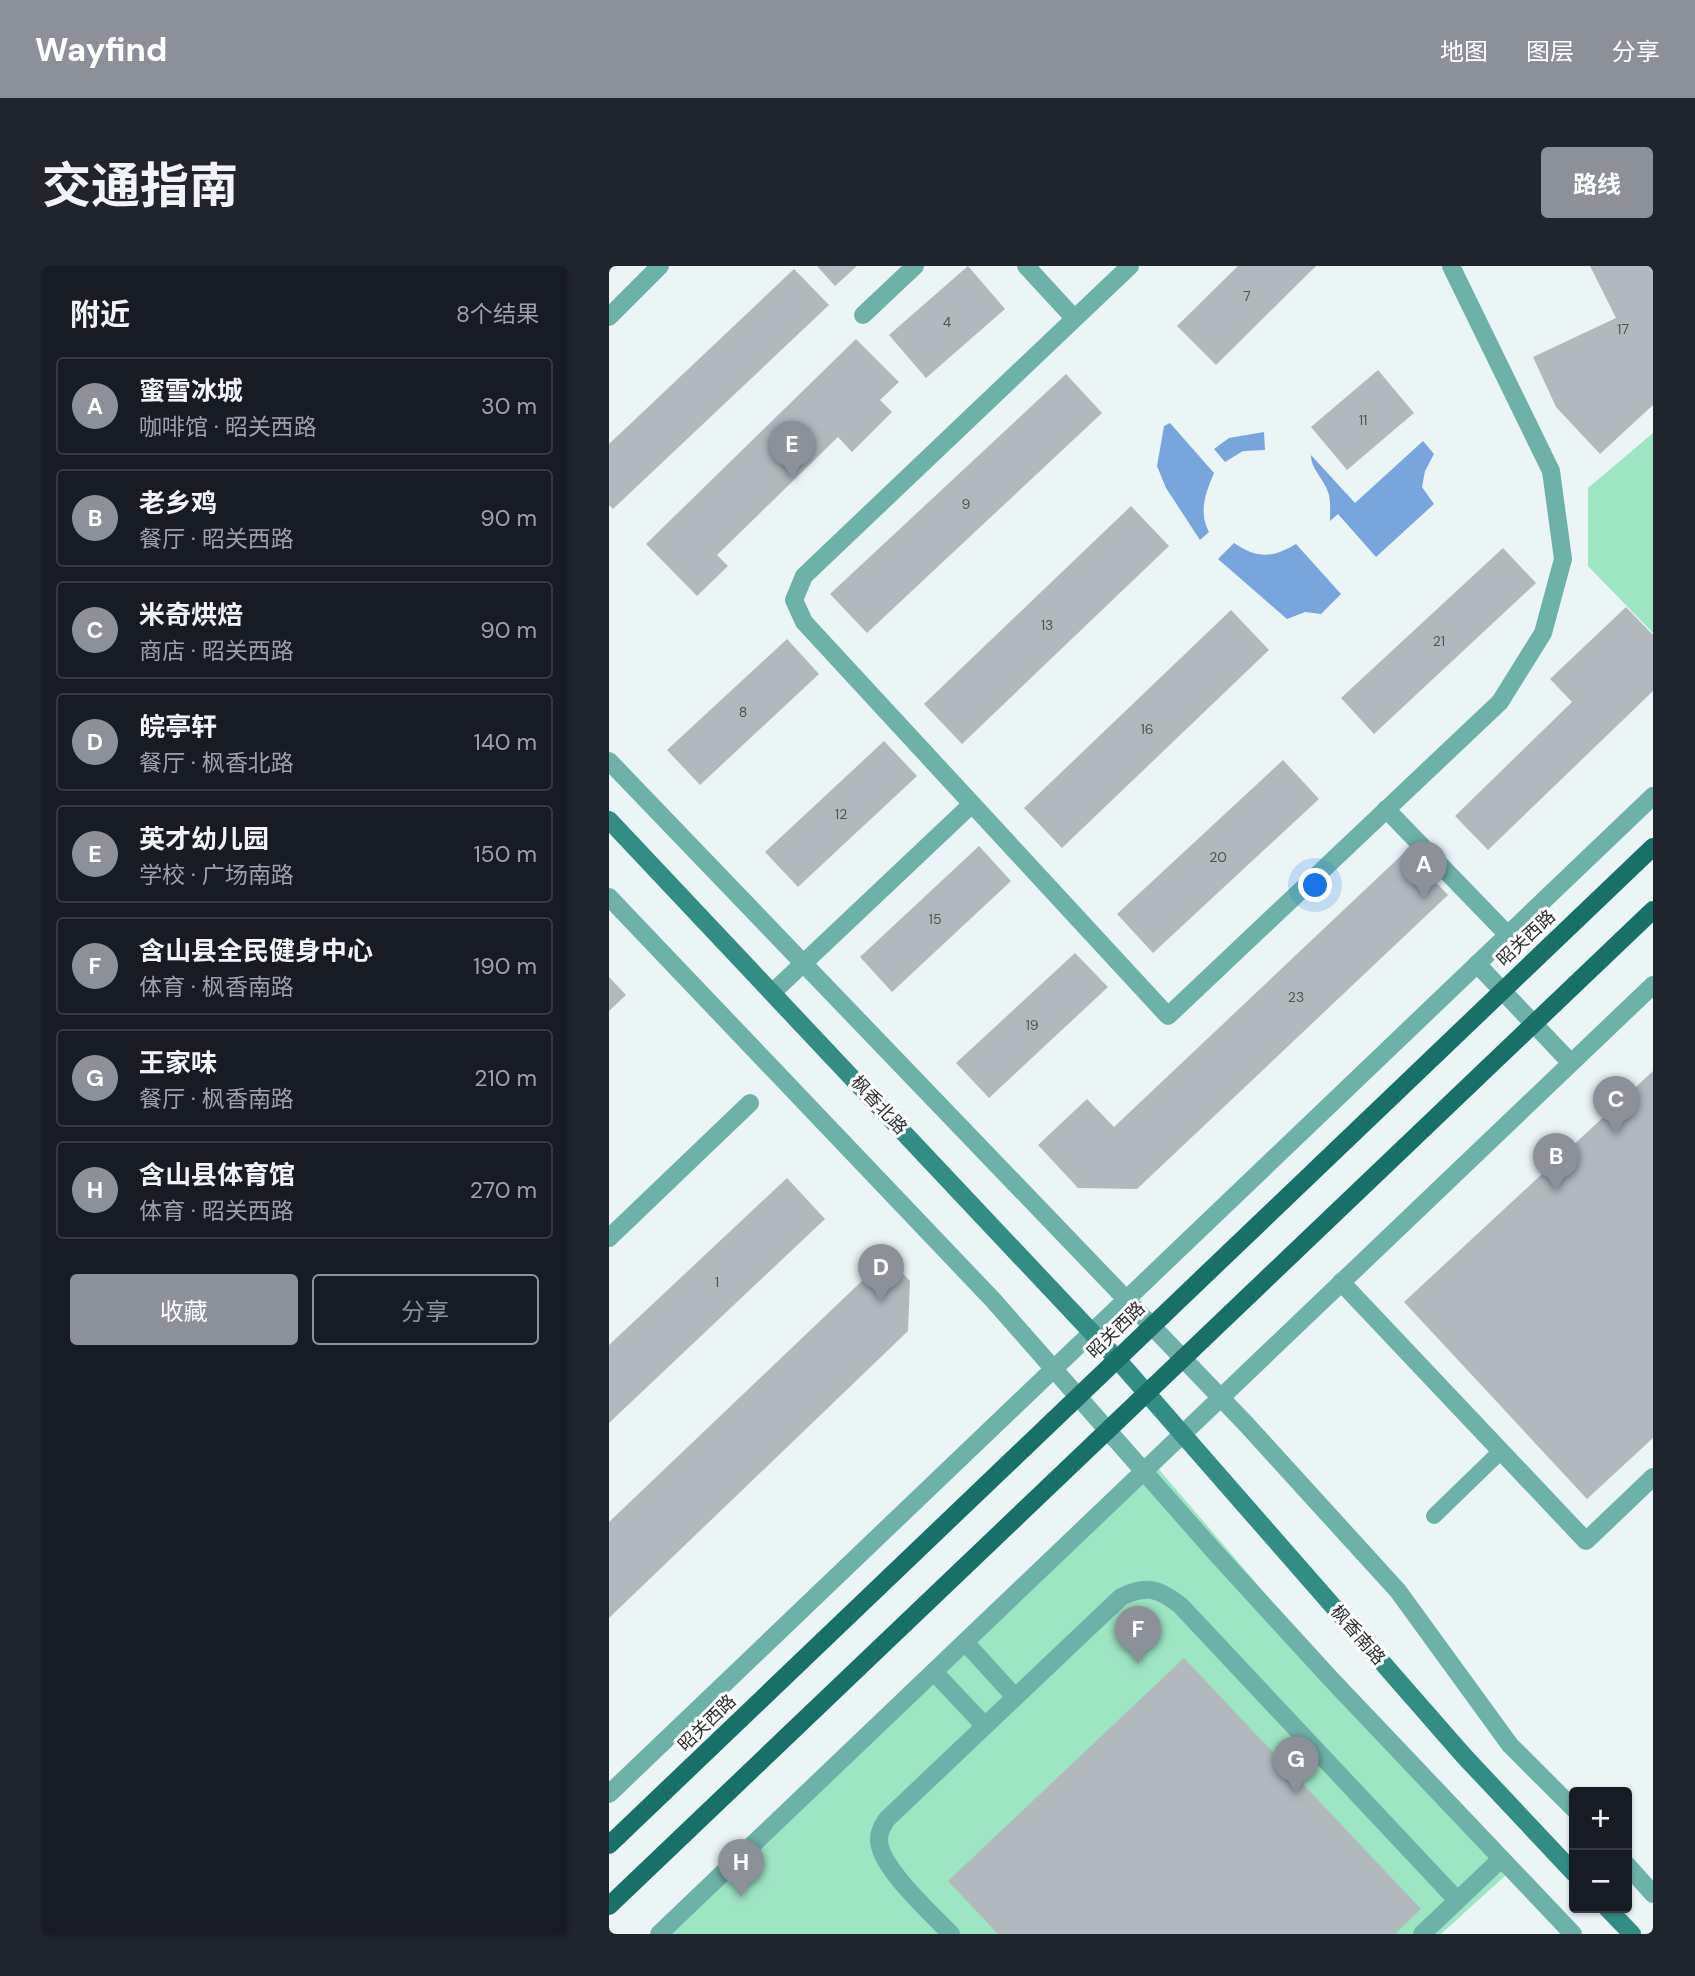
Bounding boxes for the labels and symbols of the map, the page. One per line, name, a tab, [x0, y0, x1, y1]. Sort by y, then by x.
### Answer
house number: 7	[1243, 287, 1251, 305]
house number: 4	[943, 313, 952, 331]
house number: 17	[1617, 320, 1629, 338]
house number: 11	[1359, 411, 1367, 429]
pin: E	[769, 421, 815, 479]
house number: 9	[962, 495, 971, 513]
house number: 13	[1041, 616, 1053, 634]
house number: 21	[1433, 632, 1445, 650]
house number: 8	[739, 703, 747, 721]
house number: 16	[1140, 720, 1154, 738]
house number: 12	[835, 805, 847, 823]
pin: A	[1401, 841, 1447, 899]
house number: 20	[1209, 848, 1227, 866]
your location	[1298, 868, 1332, 902]
street label: 昭关西路	[1491, 905, 1561, 971]
house number: 15	[929, 910, 941, 928]
house number: 23	[1288, 988, 1304, 1006]
house number: 19	[1025, 1016, 1039, 1034]
street label: 枫香北路	[846, 1070, 912, 1140]
pin: C	[1593, 1076, 1639, 1134]
pin: B	[1533, 1133, 1579, 1191]
pin: D	[858, 1244, 904, 1302]
house number: 1	[715, 1273, 719, 1291]
street label: 昭关西路	[1082, 1296, 1150, 1364]
street label: 枫香南路	[1325, 1600, 1391, 1670]
pin: F	[1115, 1606, 1161, 1664]
street label: 昭关西路	[673, 1689, 741, 1757]
pin: G	[1273, 1736, 1319, 1794]
pin: H	[718, 1839, 764, 1897]

